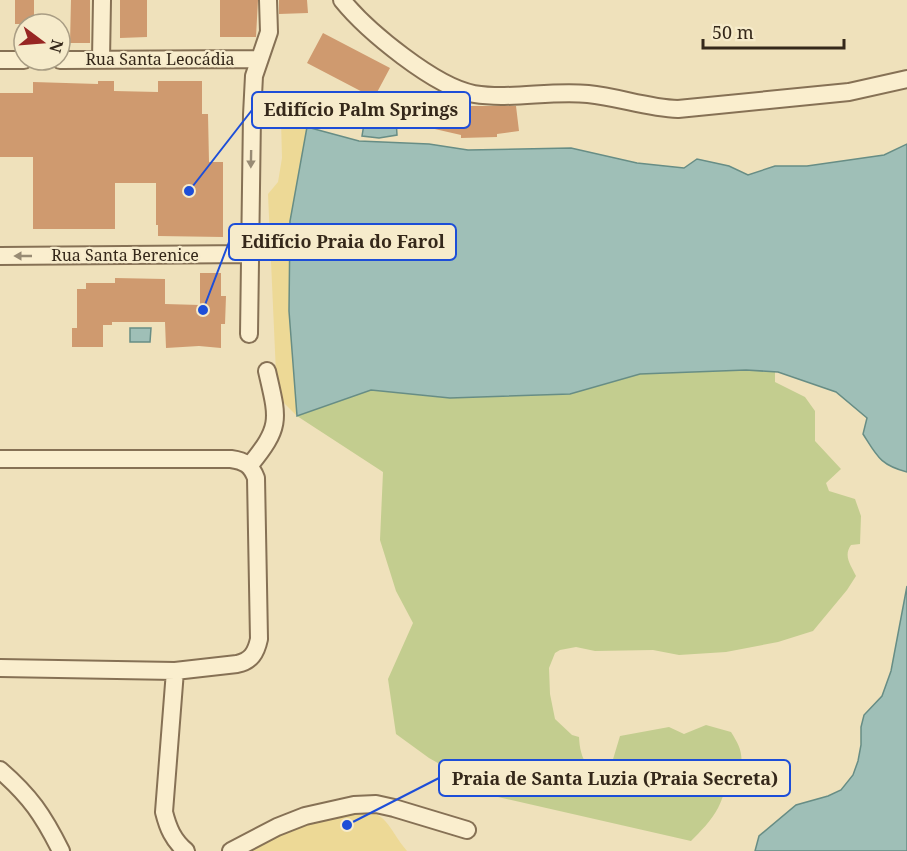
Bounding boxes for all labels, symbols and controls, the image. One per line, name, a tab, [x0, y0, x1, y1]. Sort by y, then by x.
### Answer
north arrow	[12, 12, 72, 72]
scale bar	[703, 12, 844, 50]
text: 50 m	[712, 20, 754, 44]
text: N	[44, 37, 69, 56]
street label: Rua Santa Leocádia	[85, 48, 235, 70]
callout: Edifício Palm Springs	[252, 92, 470, 128]
text: Edifício Palm Springs	[264, 97, 459, 121]
one-way arrow	[246, 149, 256, 168]
callout: Edifício Praia do Farol	[229, 224, 456, 260]
text: Edifício Praia do Farol	[241, 229, 445, 253]
street label: Rua Santa Berenice	[51, 244, 199, 266]
one-way arrow	[14, 251, 33, 261]
callout: Praia de Santa Luzia (Praia Secreta)	[439, 760, 790, 796]
text: Praia de Santa Luzia (Praia Secreta)	[452, 766, 778, 790]

